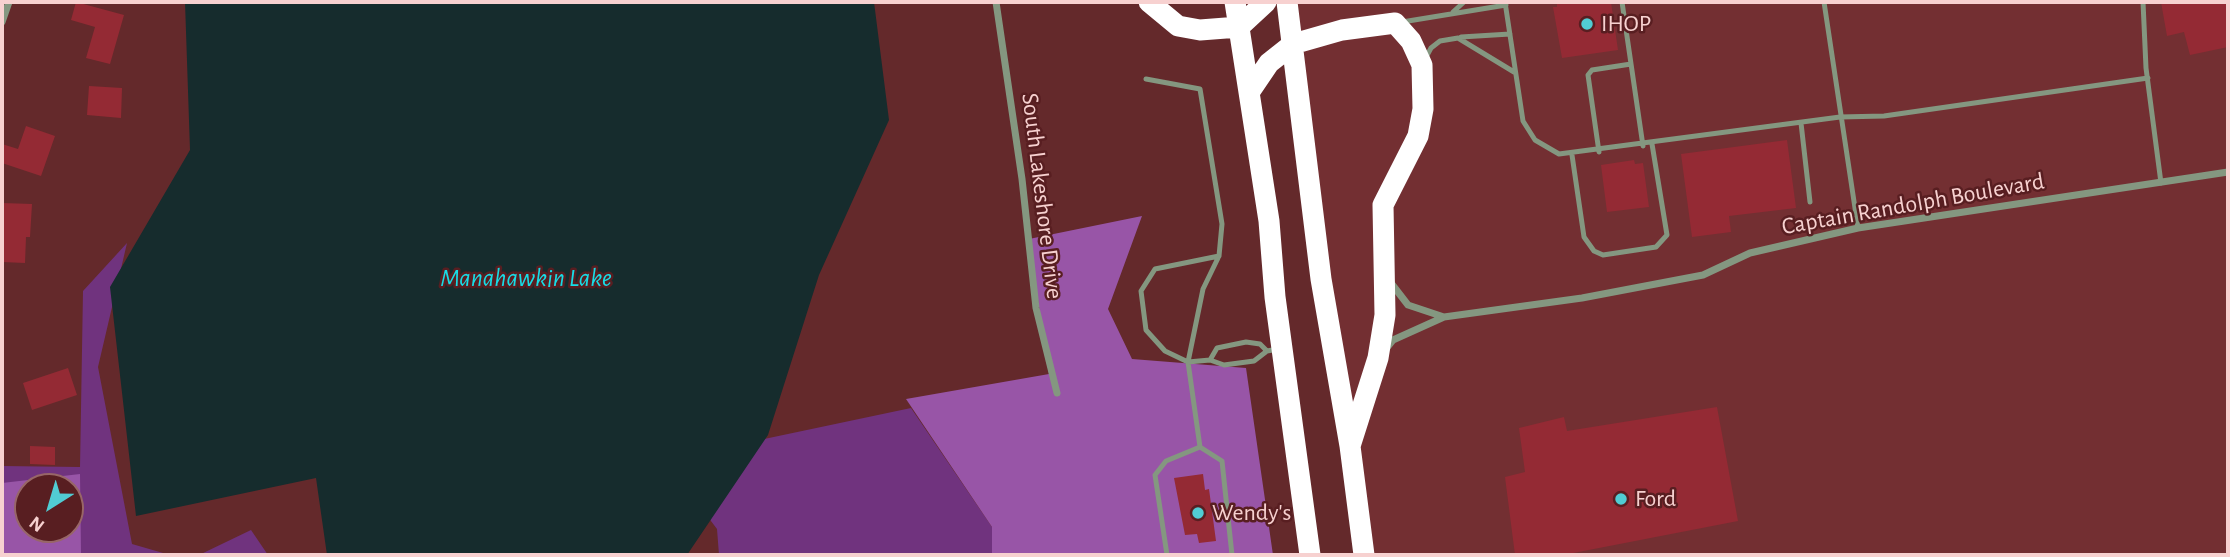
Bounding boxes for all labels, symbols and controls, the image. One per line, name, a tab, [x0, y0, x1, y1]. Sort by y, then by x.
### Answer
place label: IHOP	[1601, 10, 1651, 38]
marker: IHOP	[1579, 16, 1595, 32]
street label: South Lakeshore Drive	[1015, 91, 1069, 301]
street label: Captain Randolph Boulevard	[1780, 167, 2046, 241]
water label: Manahawkin Lake	[440, 262, 612, 294]
north arrow	[14, 473, 84, 543]
place label: Ford	[1635, 485, 1676, 513]
marker: Ford	[1613, 491, 1629, 507]
place label: Wendy's	[1212, 499, 1291, 527]
marker: Wendy's	[1190, 505, 1206, 521]
text: N	[26, 512, 48, 535]

